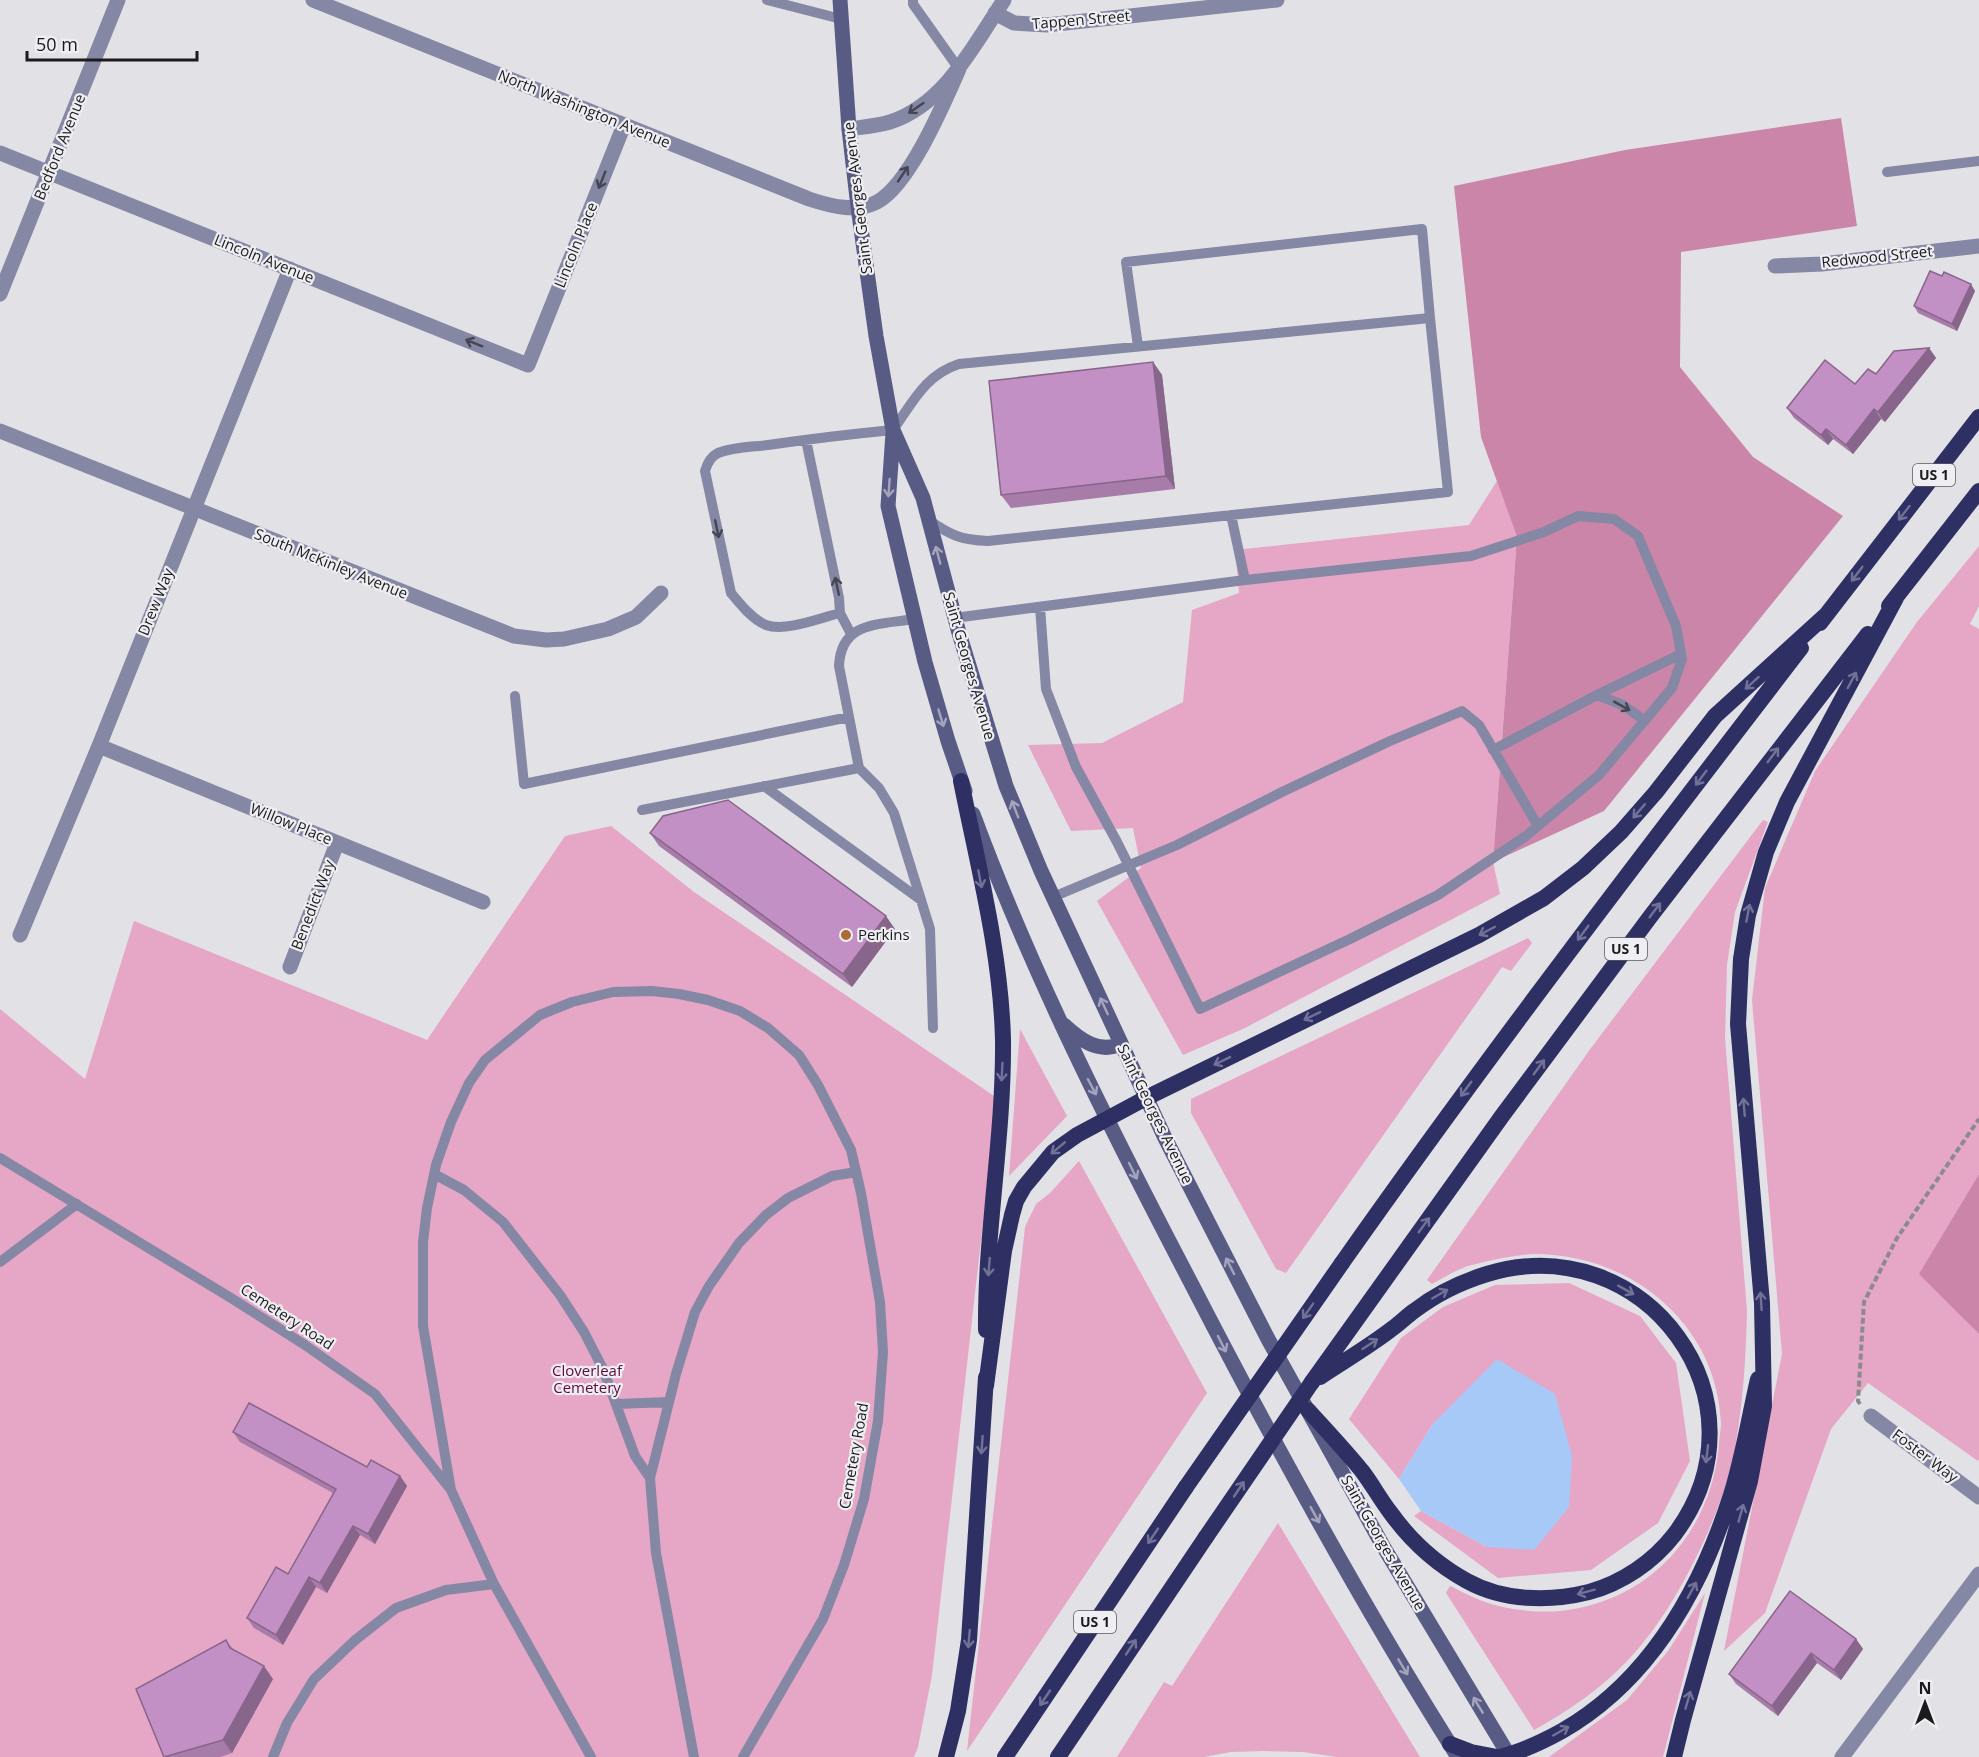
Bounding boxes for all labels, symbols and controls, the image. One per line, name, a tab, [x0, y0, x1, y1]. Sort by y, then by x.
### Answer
street label: Tappen Street	[1031, 5, 1131, 33]
scale bar	[27, 24, 196, 62]
text: 50 m	[36, 32, 78, 56]
street label: North Washington Avenue	[495, 64, 674, 152]
street label: Bedford Avenue	[29, 91, 89, 203]
one-way arrow	[909, 102, 925, 114]
street label: Saint Georges Avenue	[838, 121, 876, 275]
one-way arrow	[897, 167, 909, 183]
one-way arrow	[596, 170, 607, 188]
street label: Lincoln Place	[549, 199, 601, 290]
street label: Lincoln Avenue	[211, 229, 317, 287]
street label: Redwood Street	[1820, 240, 1933, 272]
one-way arrow	[465, 337, 484, 348]
road number: US 1	[1913, 464, 1955, 486]
one-way arrow	[884, 478, 895, 498]
one-way arrow	[1898, 505, 1911, 521]
one-way arrow	[712, 518, 723, 538]
street label: South McKinley Avenue	[252, 523, 411, 603]
one-way arrow	[931, 546, 943, 565]
street label: Drew Way	[133, 565, 178, 638]
one-way arrow	[1851, 566, 1864, 582]
one-way arrow	[831, 577, 842, 597]
street label: Saint Georges Avenue	[939, 589, 1001, 742]
one-way arrow	[1846, 672, 1858, 689]
one-way arrow	[1745, 676, 1760, 690]
one-way arrow	[1613, 700, 1630, 712]
one-way arrow	[936, 708, 947, 727]
one-way arrow	[1767, 748, 1779, 764]
one-way arrow	[1695, 770, 1708, 786]
street label: Willow Place	[248, 798, 335, 849]
one-way arrow	[1009, 801, 1020, 819]
one-way arrow	[1633, 803, 1646, 819]
street label: Benedict Way	[286, 856, 339, 952]
one-way arrow	[975, 869, 986, 888]
one-way arrow	[1648, 903, 1661, 919]
one-way arrow	[1743, 904, 1755, 923]
place label: Perkins	[858, 924, 910, 944]
one-way arrow	[1479, 925, 1496, 937]
one-way arrow	[1576, 925, 1589, 941]
marker: Perkins	[839, 928, 853, 942]
road number: US 1	[1605, 938, 1647, 960]
one-way arrow	[1097, 998, 1109, 1016]
one-way arrow	[1303, 1011, 1321, 1023]
street label: Saint Georges Avenue	[1113, 1040, 1198, 1187]
one-way arrow	[1213, 1055, 1231, 1067]
one-way arrow	[1533, 1060, 1545, 1076]
one-way arrow	[997, 1062, 1008, 1082]
one-way arrow	[1086, 1078, 1098, 1095]
one-way arrow	[1460, 1081, 1473, 1097]
one-way arrow	[1738, 1097, 1749, 1117]
one-way arrow	[1050, 1142, 1066, 1155]
one-way arrow	[1128, 1161, 1140, 1179]
one-way arrow	[1418, 1217, 1430, 1233]
one-way arrow	[983, 1256, 994, 1276]
one-way arrow	[1224, 1258, 1236, 1275]
street label: Cemetery Road	[237, 1279, 338, 1354]
one-way arrow	[1617, 1284, 1634, 1296]
one-way arrow	[1431, 1288, 1448, 1300]
one-way arrow	[1755, 1292, 1766, 1312]
one-way arrow	[1302, 1302, 1314, 1319]
one-way arrow	[1217, 1335, 1229, 1353]
one-way arrow	[1361, 1338, 1378, 1350]
park label: Cloverleaf Cemetery	[552, 1360, 623, 1397]
street label: Cemetery Road	[834, 1401, 872, 1510]
street label: Foster Way	[1889, 1424, 1963, 1487]
one-way arrow	[977, 1434, 988, 1454]
one-way arrow	[1702, 1444, 1713, 1464]
street label: Saint Georges Avenue	[1337, 1471, 1431, 1614]
one-way arrow	[1233, 1481, 1245, 1497]
one-way arrow	[1736, 1503, 1747, 1522]
one-way arrow	[1310, 1507, 1322, 1524]
one-way arrow	[1147, 1527, 1159, 1543]
one-way arrow	[1686, 1582, 1698, 1599]
one-way arrow	[1577, 1587, 1596, 1599]
road number: US 1	[1074, 1611, 1116, 1633]
one-way arrow	[963, 1629, 974, 1649]
one-way arrow	[1125, 1640, 1137, 1656]
one-way arrow	[1398, 1658, 1410, 1675]
north arrow	[1895, 1673, 1955, 1733]
text: N	[1918, 1677, 1932, 1699]
one-way arrow	[1038, 1689, 1051, 1706]
one-way arrow	[1683, 1691, 1694, 1710]
one-way arrow	[1472, 1697, 1484, 1714]
one-way arrow	[1552, 1725, 1570, 1736]

